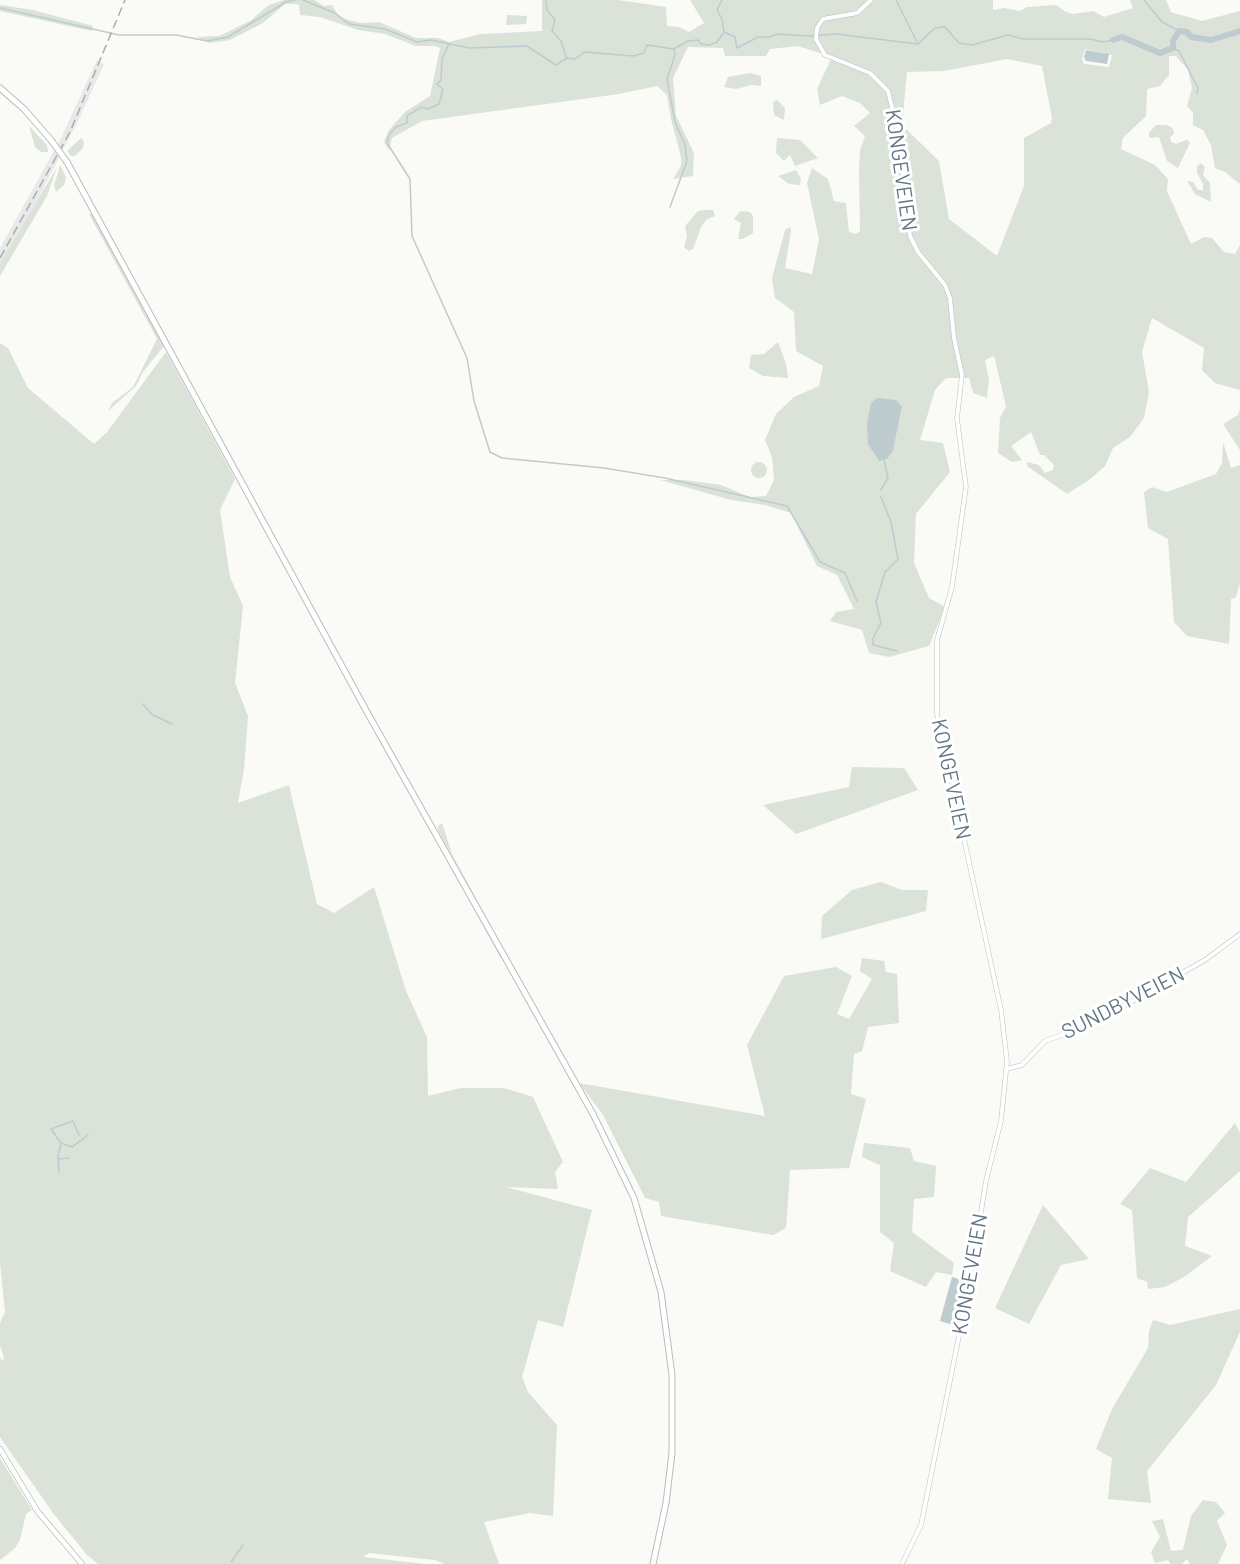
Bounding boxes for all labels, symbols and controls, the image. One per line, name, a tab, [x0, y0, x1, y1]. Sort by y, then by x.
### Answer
street label: KONGEVEIEN	[880, 107, 922, 233]
street label: KONGEVEIEN	[926, 716, 976, 842]
street label: SUNDBYVEIEN	[1057, 961, 1189, 1045]
street label: KONGEVEIEN	[947, 1211, 993, 1337]

